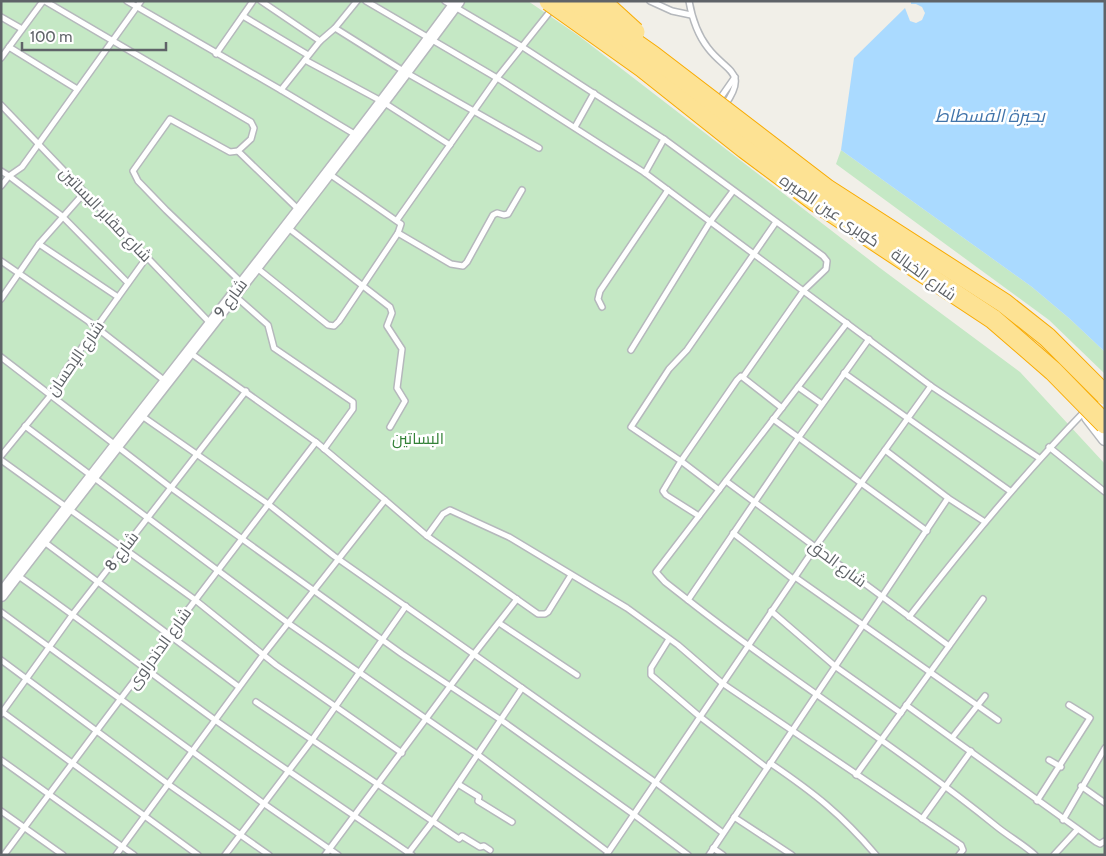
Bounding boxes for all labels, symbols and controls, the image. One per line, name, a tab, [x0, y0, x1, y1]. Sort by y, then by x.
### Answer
scale bar	[22, 20, 166, 52]
text: 100 m	[30, 28, 72, 46]
water label: بحيرة الفسطاط	[935, 105, 1046, 127]
street label: شارع مقابر البساتين	[54, 163, 156, 267]
street label: كوبرى عين الصيره	[776, 170, 883, 252]
street label: شارع الخيالة	[886, 244, 960, 306]
street label: شارع 9	[210, 275, 253, 323]
street label: شارع الإحسان	[43, 317, 110, 401]
park label: البساتين	[392, 429, 444, 449]
street label: شارع 8	[100, 528, 144, 576]
street label: شارع الحق	[804, 536, 870, 593]
street label: شارع الدندراوى	[123, 604, 197, 694]

